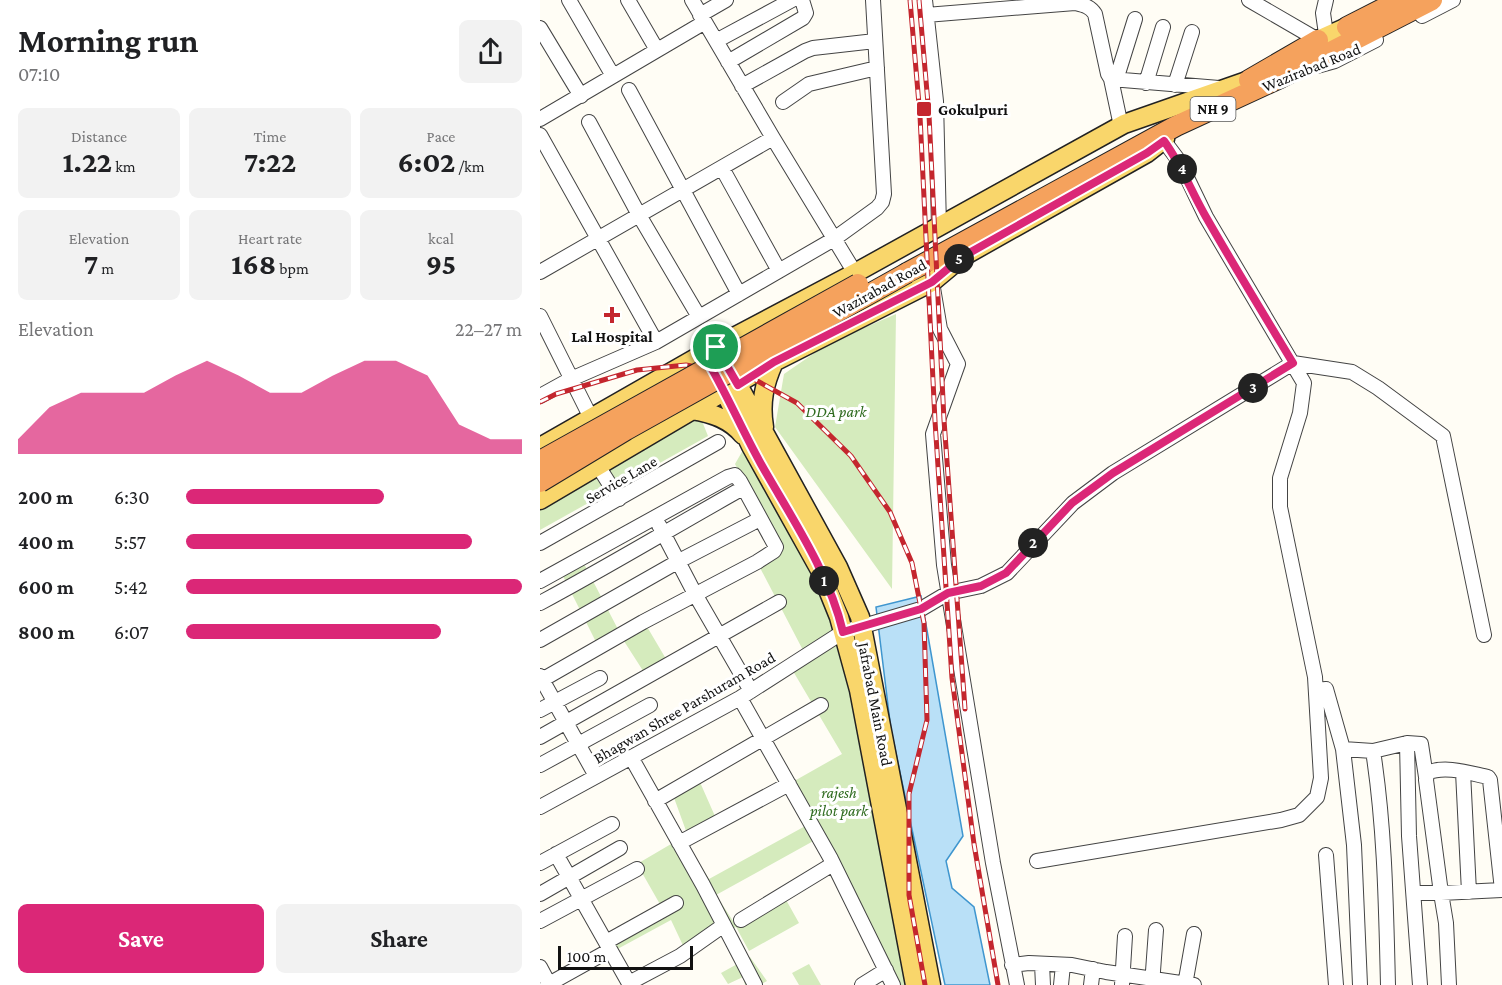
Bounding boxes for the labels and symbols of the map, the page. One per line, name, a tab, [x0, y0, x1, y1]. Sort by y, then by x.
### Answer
street label: Wazirabad Road	[1260, 40, 1363, 95]
road number: NH 9	[1190, 97, 1236, 121]
marker: Gokulpuri	[915, 100, 933, 118]
place label: Gokulpuri	[938, 101, 1008, 118]
pin: 4	[1167, 154, 1197, 184]
pin: 5	[944, 244, 974, 274]
street label: Wazirabad Road	[829, 255, 930, 321]
marker: Lal Hospital	[603, 306, 621, 324]
pin	[690, 321, 741, 372]
place label: Lal Hospital	[571, 328, 653, 345]
pin: 3	[1238, 373, 1268, 403]
park label: DDA park	[806, 403, 867, 421]
street label: Service Lane	[583, 452, 660, 507]
pin: 2	[1018, 528, 1048, 558]
pin: 1	[809, 566, 839, 596]
street label: Jafrabad Main Road	[854, 639, 896, 768]
street label: Bhagwan Shree Parshuram Road	[590, 648, 779, 767]
park label: rajesh pilot park	[809, 784, 869, 820]
scale bar	[558, 943, 693, 970]

